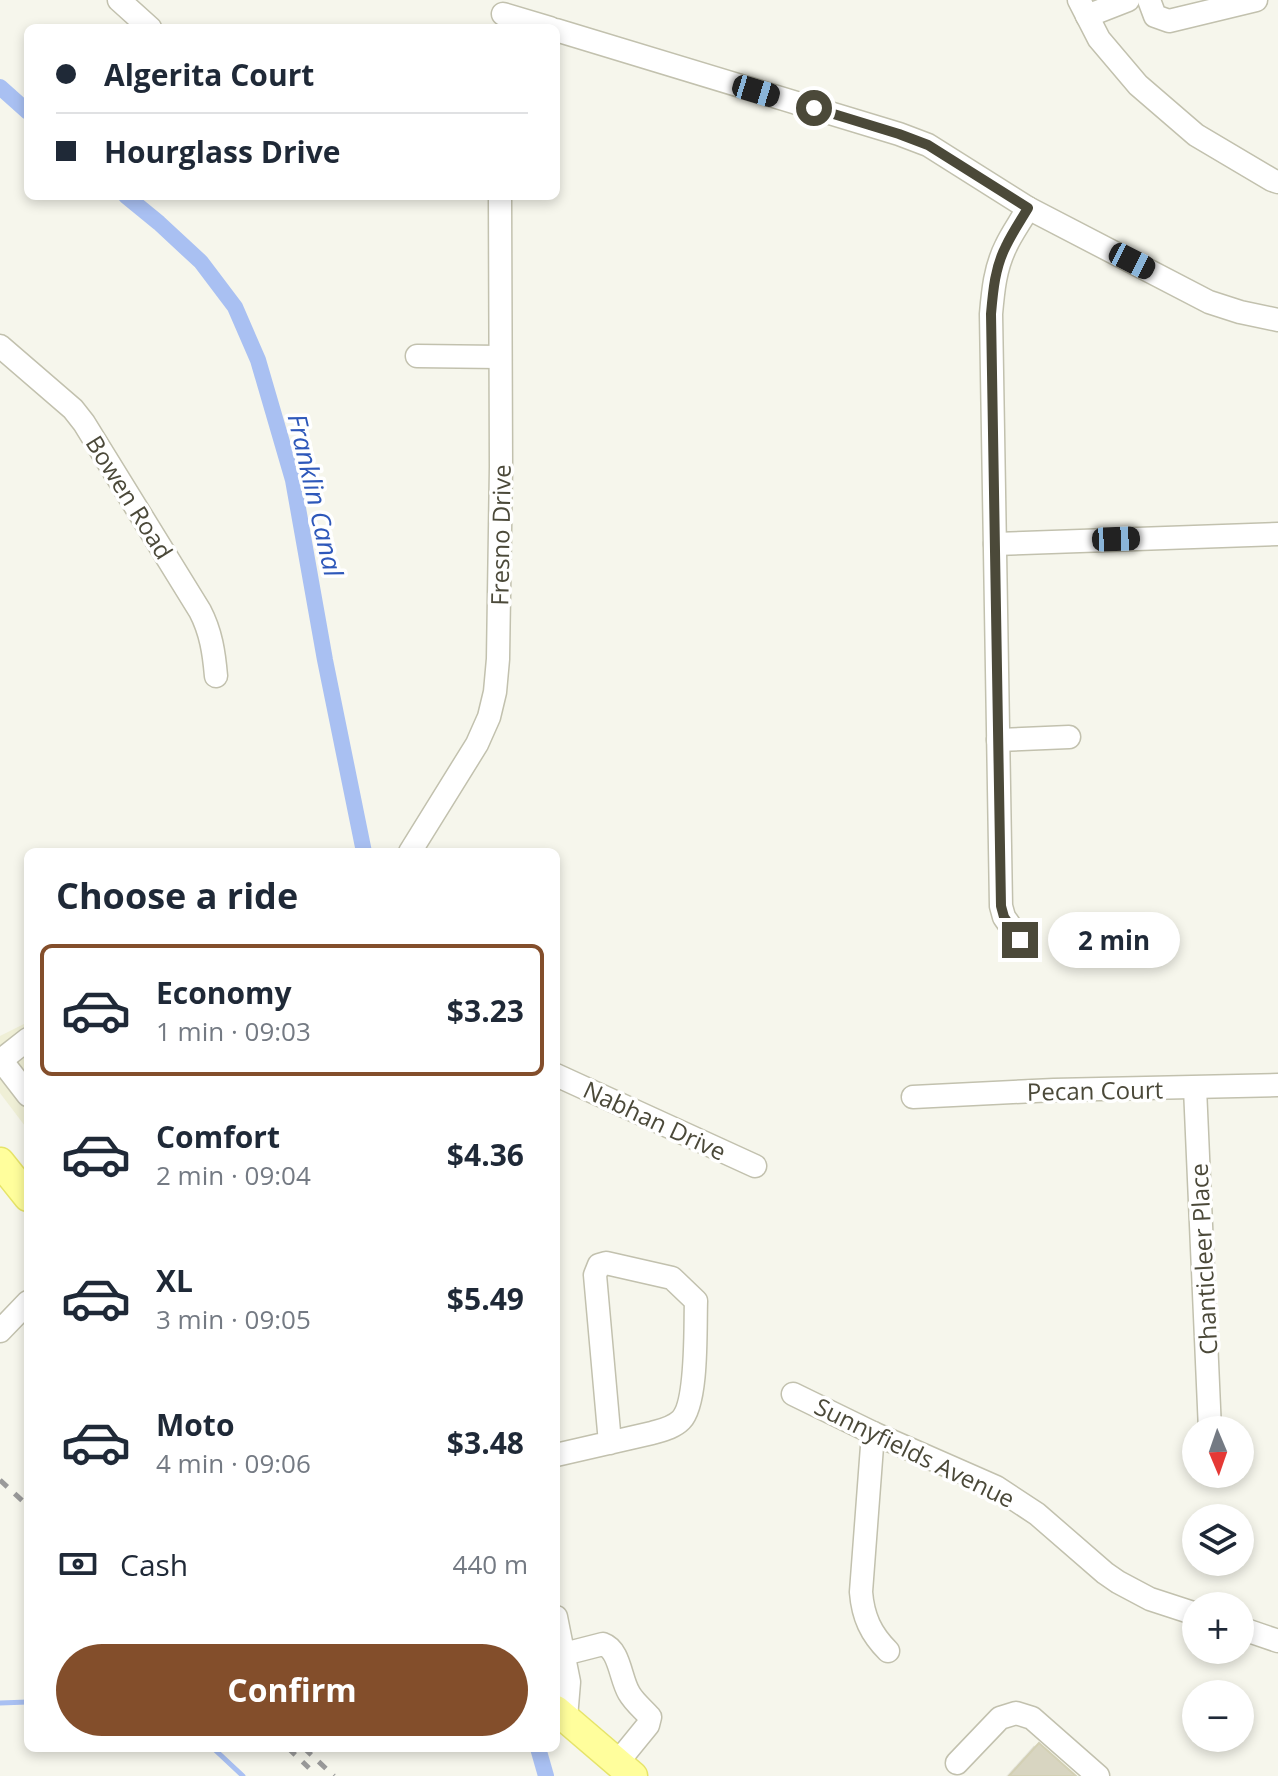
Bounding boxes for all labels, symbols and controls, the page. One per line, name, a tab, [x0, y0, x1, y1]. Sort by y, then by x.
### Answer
text: Algerita Court	[104, 54, 314, 95]
car	[730, 73, 782, 109]
route start	[796, 90, 832, 126]
text: Hourglass Drive	[104, 131, 340, 172]
car	[1105, 239, 1159, 283]
water label: Franklin Canal	[280, 410, 353, 581]
street label: Bowen Road	[79, 429, 181, 565]
street label: Fresno Drive	[482, 464, 518, 606]
car	[1092, 526, 1140, 552]
text: Choose a ride	[56, 871, 298, 920]
callout: 2 min	[1048, 912, 1180, 968]
route end	[1002, 922, 1038, 958]
text: 2 min	[1078, 922, 1150, 958]
text: Economy	[156, 972, 292, 1013]
icon: car	[60, 974, 132, 1046]
text: $3.23	[447, 990, 524, 1031]
text: 1 min · 09:03	[156, 1013, 311, 1049]
street label: Pecan Court	[1027, 1072, 1163, 1108]
street label: Nabhan Drive	[578, 1073, 732, 1167]
text: Comfort	[156, 1116, 280, 1157]
icon: car	[60, 1118, 132, 1190]
text: $4.36	[447, 1134, 524, 1175]
text: 2 min · 09:04	[156, 1157, 311, 1193]
street label: Chanticleer Place	[1182, 1162, 1224, 1356]
text: XL	[156, 1260, 193, 1301]
icon: car	[60, 1262, 132, 1334]
text: $5.49	[447, 1278, 524, 1319]
text: 3 min · 09:05	[156, 1301, 311, 1337]
street label: Sunnyfields Avenue	[809, 1389, 1021, 1515]
text: Moto	[156, 1404, 234, 1445]
icon: car	[60, 1406, 132, 1478]
north arrow	[1182, 1416, 1254, 1488]
map controls	[1182, 1416, 1254, 1752]
text: $3.48	[447, 1422, 524, 1463]
text: 4 min · 09:06	[156, 1445, 311, 1481]
button: layers	[1182, 1504, 1254, 1576]
icon: cash	[56, 1542, 100, 1586]
text: Cash	[120, 1544, 188, 1585]
text: 440 m	[453, 1546, 528, 1582]
button: +	[1182, 1592, 1254, 1664]
button: Confirm	[56, 1644, 528, 1736]
button: −	[1182, 1680, 1254, 1752]

